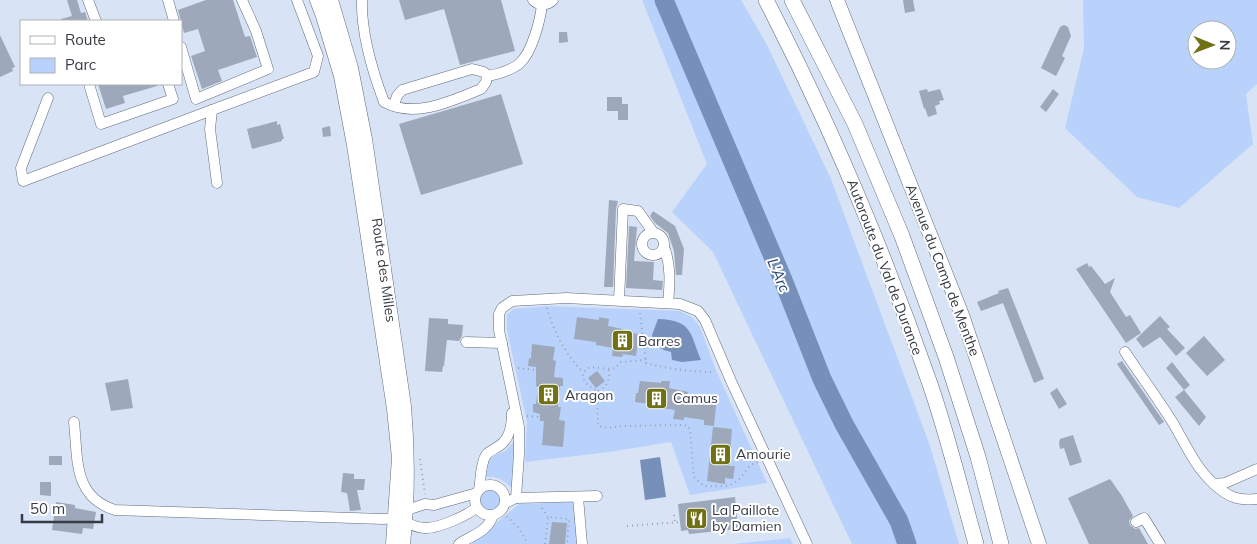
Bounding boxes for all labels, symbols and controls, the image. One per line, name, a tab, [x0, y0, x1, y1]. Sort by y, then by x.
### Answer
legend	[20, 20, 182, 85]
north arrow	[1187, 20, 1237, 70]
text: Route	[65, 30, 106, 49]
text: N	[1216, 40, 1234, 51]
text: Parc	[65, 55, 96, 74]
street label: Autoroute du Val de Durance	[843, 176, 927, 358]
street label: Avenue du Camp de Menthe	[902, 181, 984, 359]
street label: Route des Milles	[368, 217, 400, 323]
water label: L'Arc	[763, 255, 795, 295]
building icon: Barres	[610, 329, 634, 353]
place label: Barres	[638, 332, 681, 350]
building icon: Aragon	[537, 383, 561, 407]
place label: Aragon	[565, 386, 613, 404]
building icon: Camus	[645, 386, 669, 410]
place label: Camus	[673, 389, 718, 407]
building icon: Amourie	[708, 442, 732, 466]
place label: Amourie	[736, 445, 791, 463]
scale bar	[22, 492, 102, 524]
text: 50 m	[30, 499, 65, 518]
place label: La Paillote by Damien	[712, 501, 782, 535]
restaurant icon: La Paillote by Damien	[684, 506, 708, 530]

